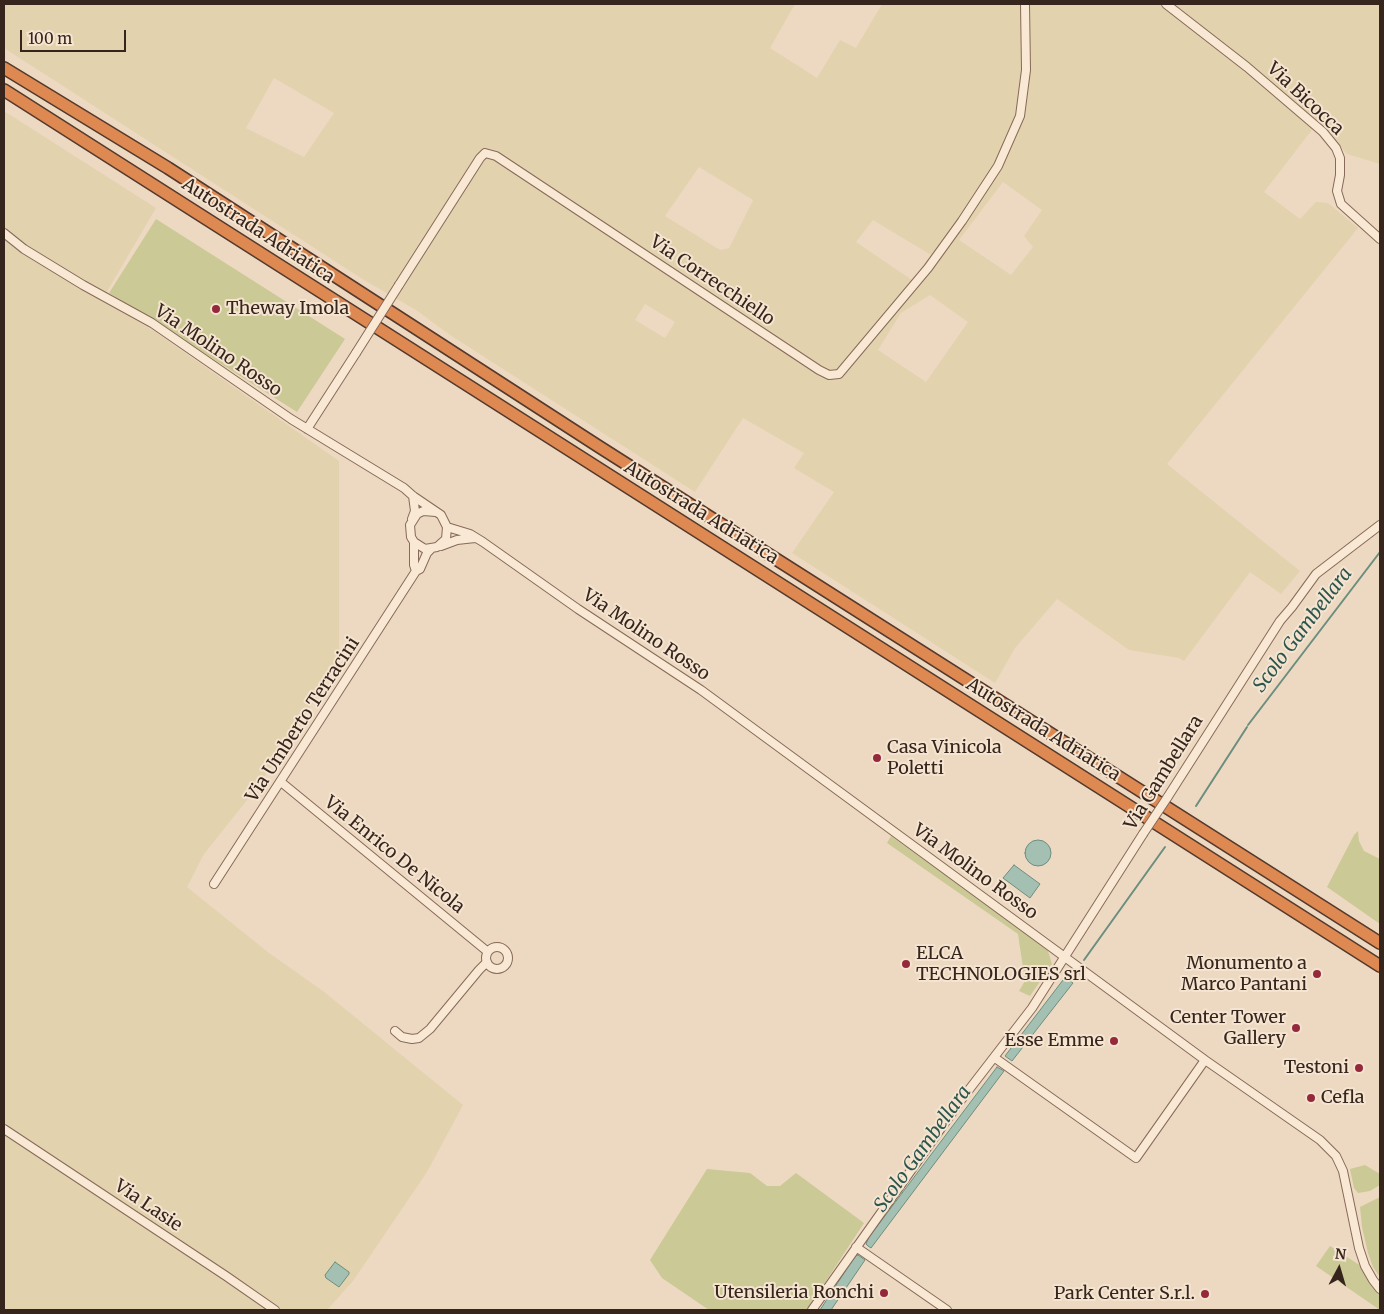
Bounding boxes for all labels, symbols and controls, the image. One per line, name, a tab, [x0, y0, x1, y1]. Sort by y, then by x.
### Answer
scale bar	[22, 20, 129, 52]
text: 100 m	[28, 29, 72, 48]
street label: Via Bicocca	[1262, 58, 1348, 140]
street label: Autostrada Adriatica	[178, 174, 338, 288]
street label: Via Correcchiello	[646, 231, 778, 331]
place label: Theway Imola	[226, 298, 349, 320]
street label: Via Molino Rosso	[150, 300, 286, 402]
marker: Theway Imola	[210, 303, 222, 315]
street label: Autostrada Adriatica	[620, 457, 782, 569]
water label: Scolo Gambellara	[1249, 563, 1357, 697]
street label: Via Molino Rosso	[578, 584, 714, 686]
street label: Via Umberto Terracini	[242, 634, 364, 806]
street label: Autostrada Adriatica	[962, 674, 1124, 786]
street label: Via Gambellara	[1120, 712, 1208, 834]
place label: Casa Vinicola Poletti	[887, 737, 1002, 780]
marker: Casa Vinicola Poletti	[871, 752, 883, 764]
street label: Via Enrico De Nicola	[320, 792, 468, 918]
street label: Via Molino Rosso	[908, 820, 1042, 924]
place label: ELCA TECHNOLOGIES srl	[916, 943, 1086, 986]
place label: Monumento a Marco Pantani	[1181, 953, 1307, 996]
marker: ELCA TECHNOLOGIES srl	[900, 958, 912, 970]
marker: Monumento a Marco Pantani	[1311, 968, 1323, 980]
place label: Center Tower Gallery	[1170, 1007, 1286, 1050]
marker: Center Tower Gallery	[1290, 1022, 1302, 1034]
place label: Esse Emme	[1004, 1030, 1104, 1052]
marker: Esse Emme	[1108, 1035, 1120, 1047]
place label: Testoni	[1284, 1057, 1349, 1079]
marker: Testoni	[1353, 1062, 1365, 1074]
water label: Scolo Gambellara	[870, 1082, 976, 1216]
place label: Cefla	[1321, 1087, 1364, 1109]
marker: Cefla	[1305, 1092, 1317, 1104]
street label: Via Lasie	[110, 1176, 186, 1236]
north arrow	[1314, 1244, 1364, 1294]
text: N	[1334, 1245, 1347, 1264]
place label: Utensileria Ronchi	[714, 1282, 874, 1304]
place label: Park Center S.r.l.	[1054, 1283, 1195, 1305]
marker: Utensileria Ronchi	[878, 1287, 890, 1299]
marker: Park Center S.r.l.	[1199, 1288, 1211, 1300]

